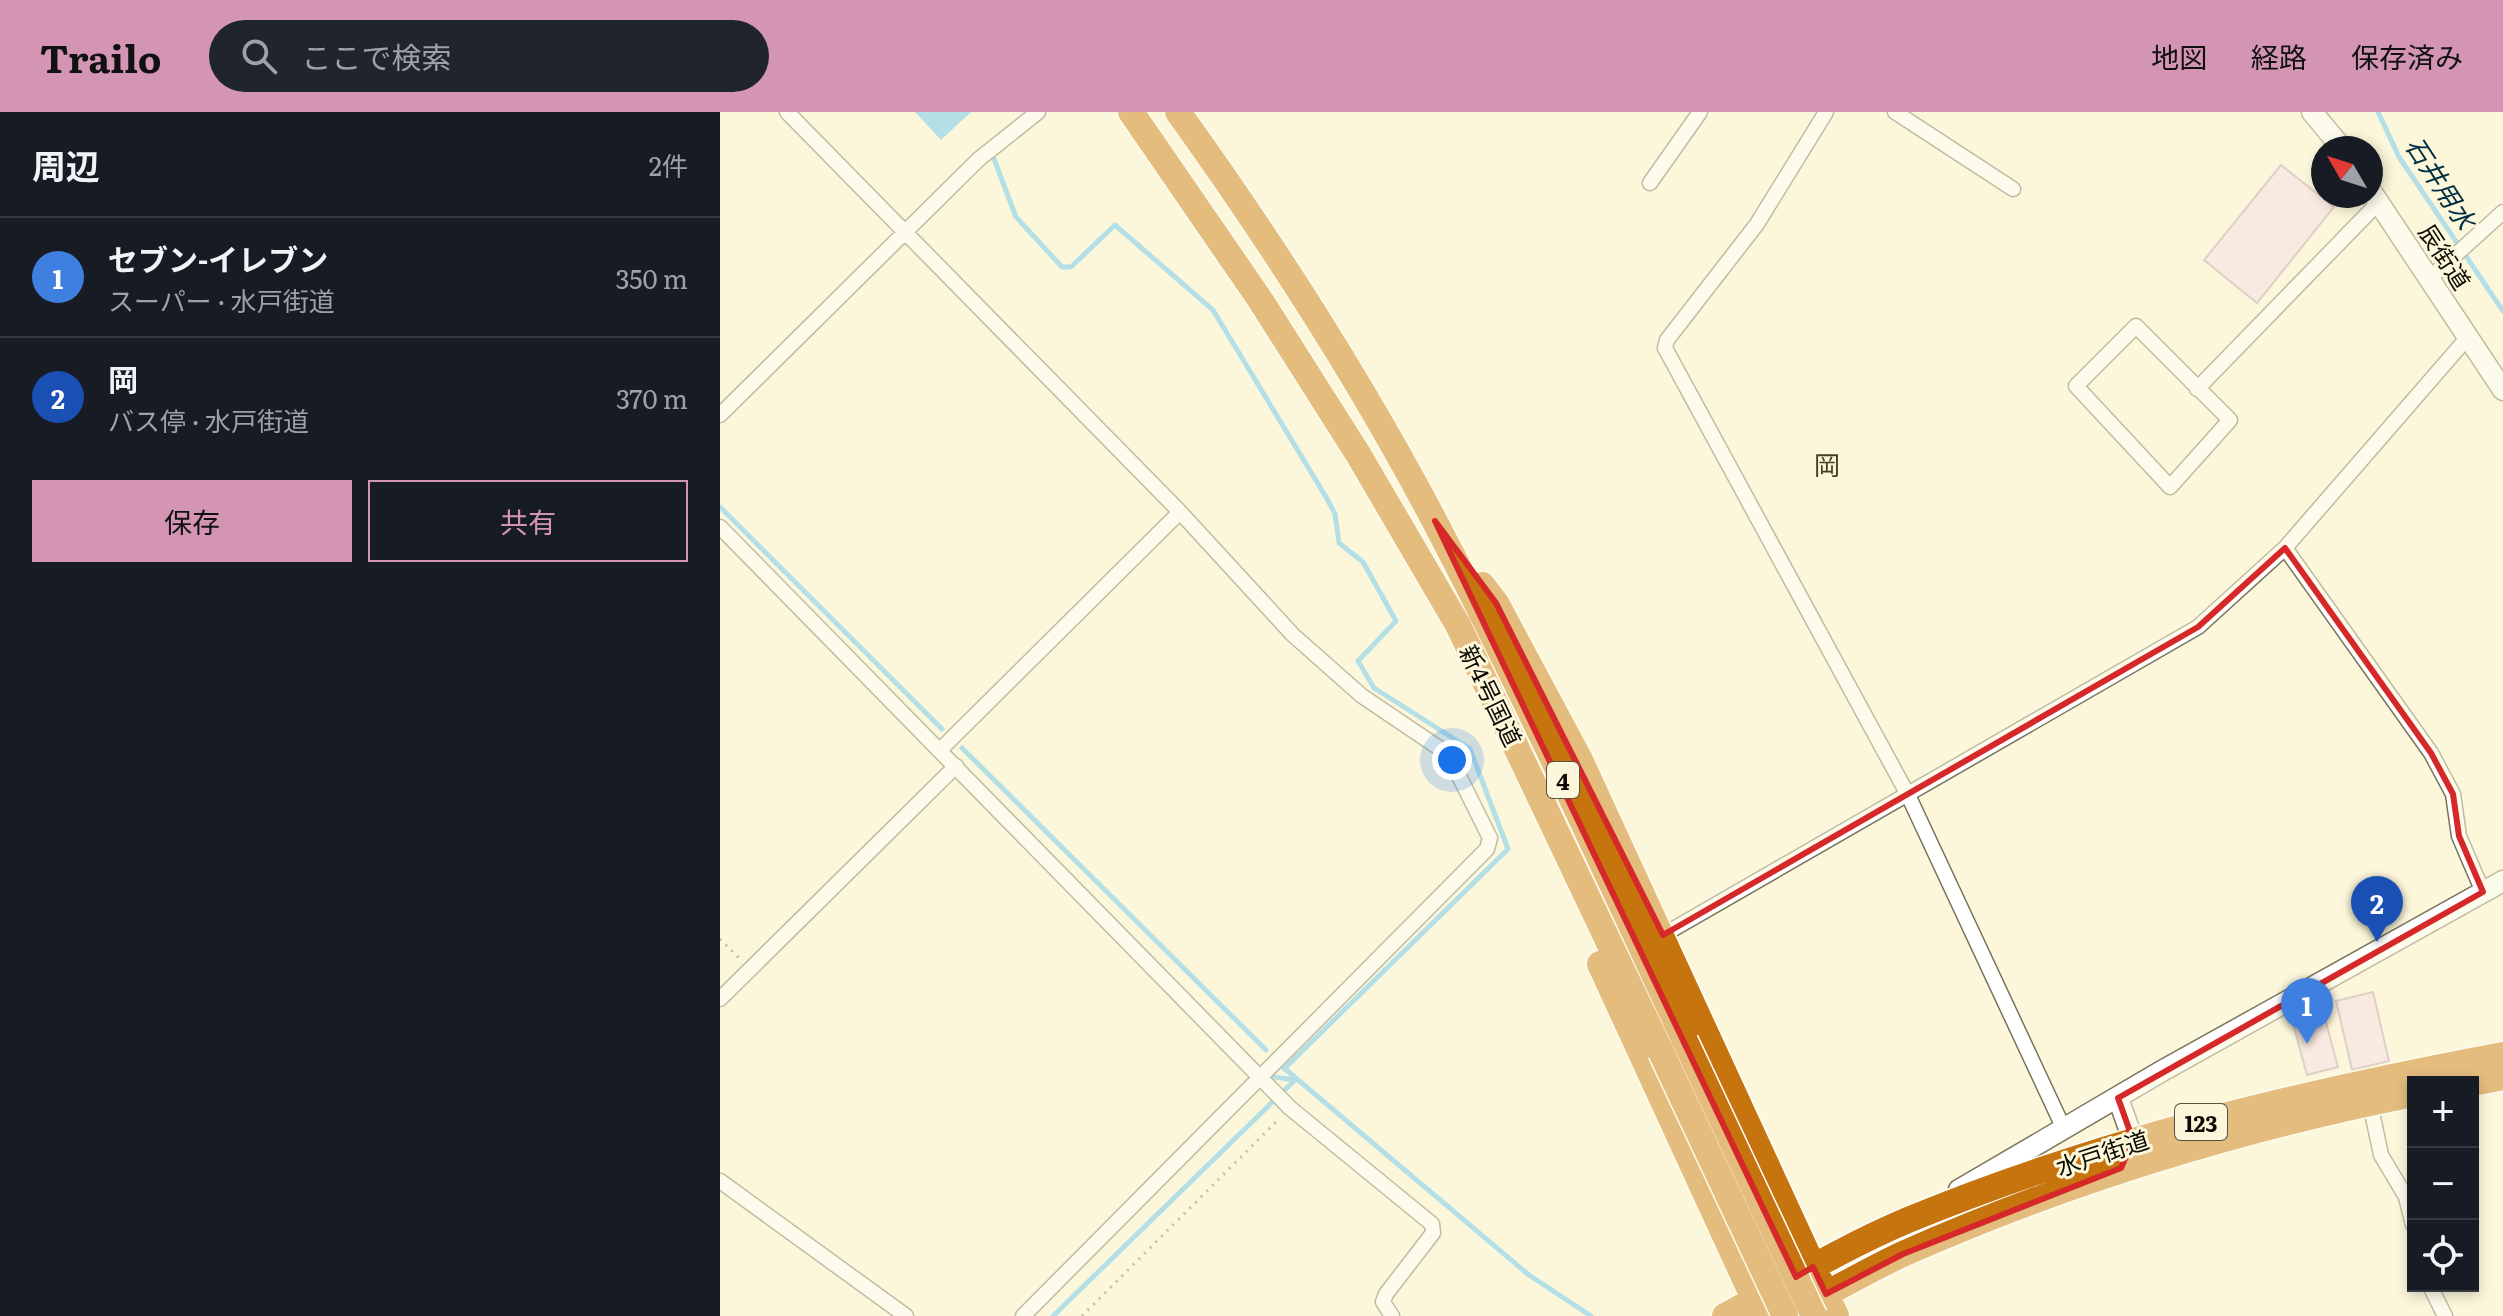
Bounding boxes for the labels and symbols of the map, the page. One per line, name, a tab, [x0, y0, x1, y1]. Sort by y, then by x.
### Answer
water label: 石井用水	[2397, 128, 2488, 239]
north arrow	[2311, 136, 2383, 208]
street label: 辰街道	[2412, 216, 2480, 296]
district label: 岡	[1814, 444, 1840, 483]
street label: 新4号国道	[1452, 638, 1532, 752]
your location	[1432, 740, 1472, 780]
road number: 4	[1547, 762, 1579, 798]
pin: 2	[2351, 876, 2403, 942]
pin: 1	[2281, 978, 2333, 1044]
road number: 123	[2175, 1104, 2227, 1140]
street label: 水戸街道	[2051, 1121, 2153, 1183]

